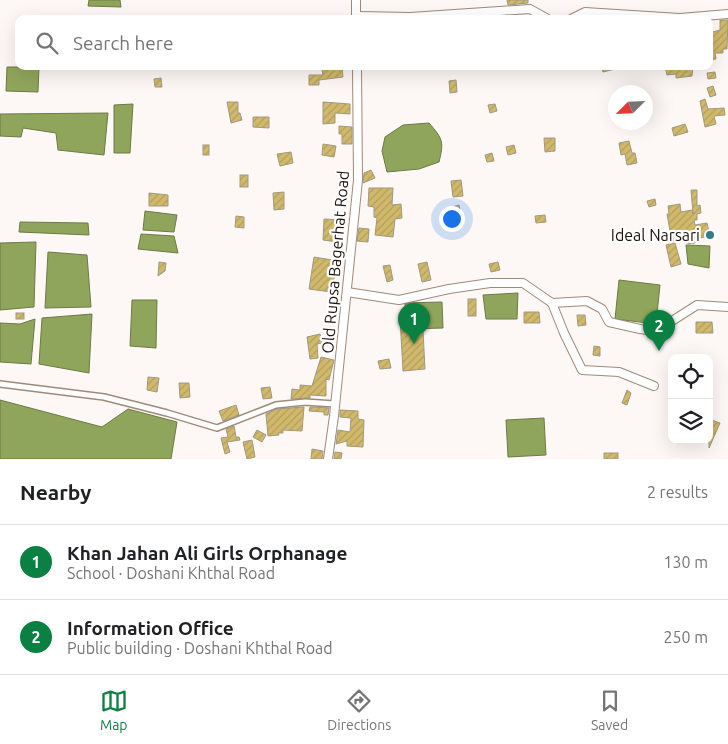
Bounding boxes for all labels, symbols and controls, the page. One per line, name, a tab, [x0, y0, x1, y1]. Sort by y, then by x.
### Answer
search box	[15, 15, 713, 70]
icon: search	[33, 29, 61, 57]
text: Search here	[73, 32, 173, 54]
north arrow	[608, 85, 653, 130]
street label: Old Rupsa Bagerhat Road	[318, 170, 352, 354]
your location	[439, 206, 465, 232]
place label: Ideal Narsari	[611, 226, 700, 244]
marker: Ideal Narsari	[704, 229, 716, 241]
pin: 1	[398, 303, 430, 344]
pin: 2	[643, 310, 675, 351]
map controls	[668, 354, 713, 444]
button: locate	[668, 354, 713, 399]
button: layers	[668, 399, 713, 444]
text: Nearby	[20, 480, 91, 504]
text: 2 results	[647, 483, 708, 501]
text: Khan Jahan Ali Girls Orphanage	[67, 542, 347, 564]
text: 1	[31, 553, 41, 571]
text: 130 m	[663, 553, 708, 571]
text: School · Doshani Khthal Road	[67, 564, 275, 582]
text: Information Office	[67, 617, 234, 639]
text: 2	[31, 628, 41, 646]
text: 250 m	[663, 628, 708, 646]
text: Public building · Doshani Khthal Road	[67, 639, 333, 657]
tab: Map	[100, 687, 128, 733]
tab: Directions	[327, 687, 391, 733]
tab: Saved	[591, 687, 628, 733]

